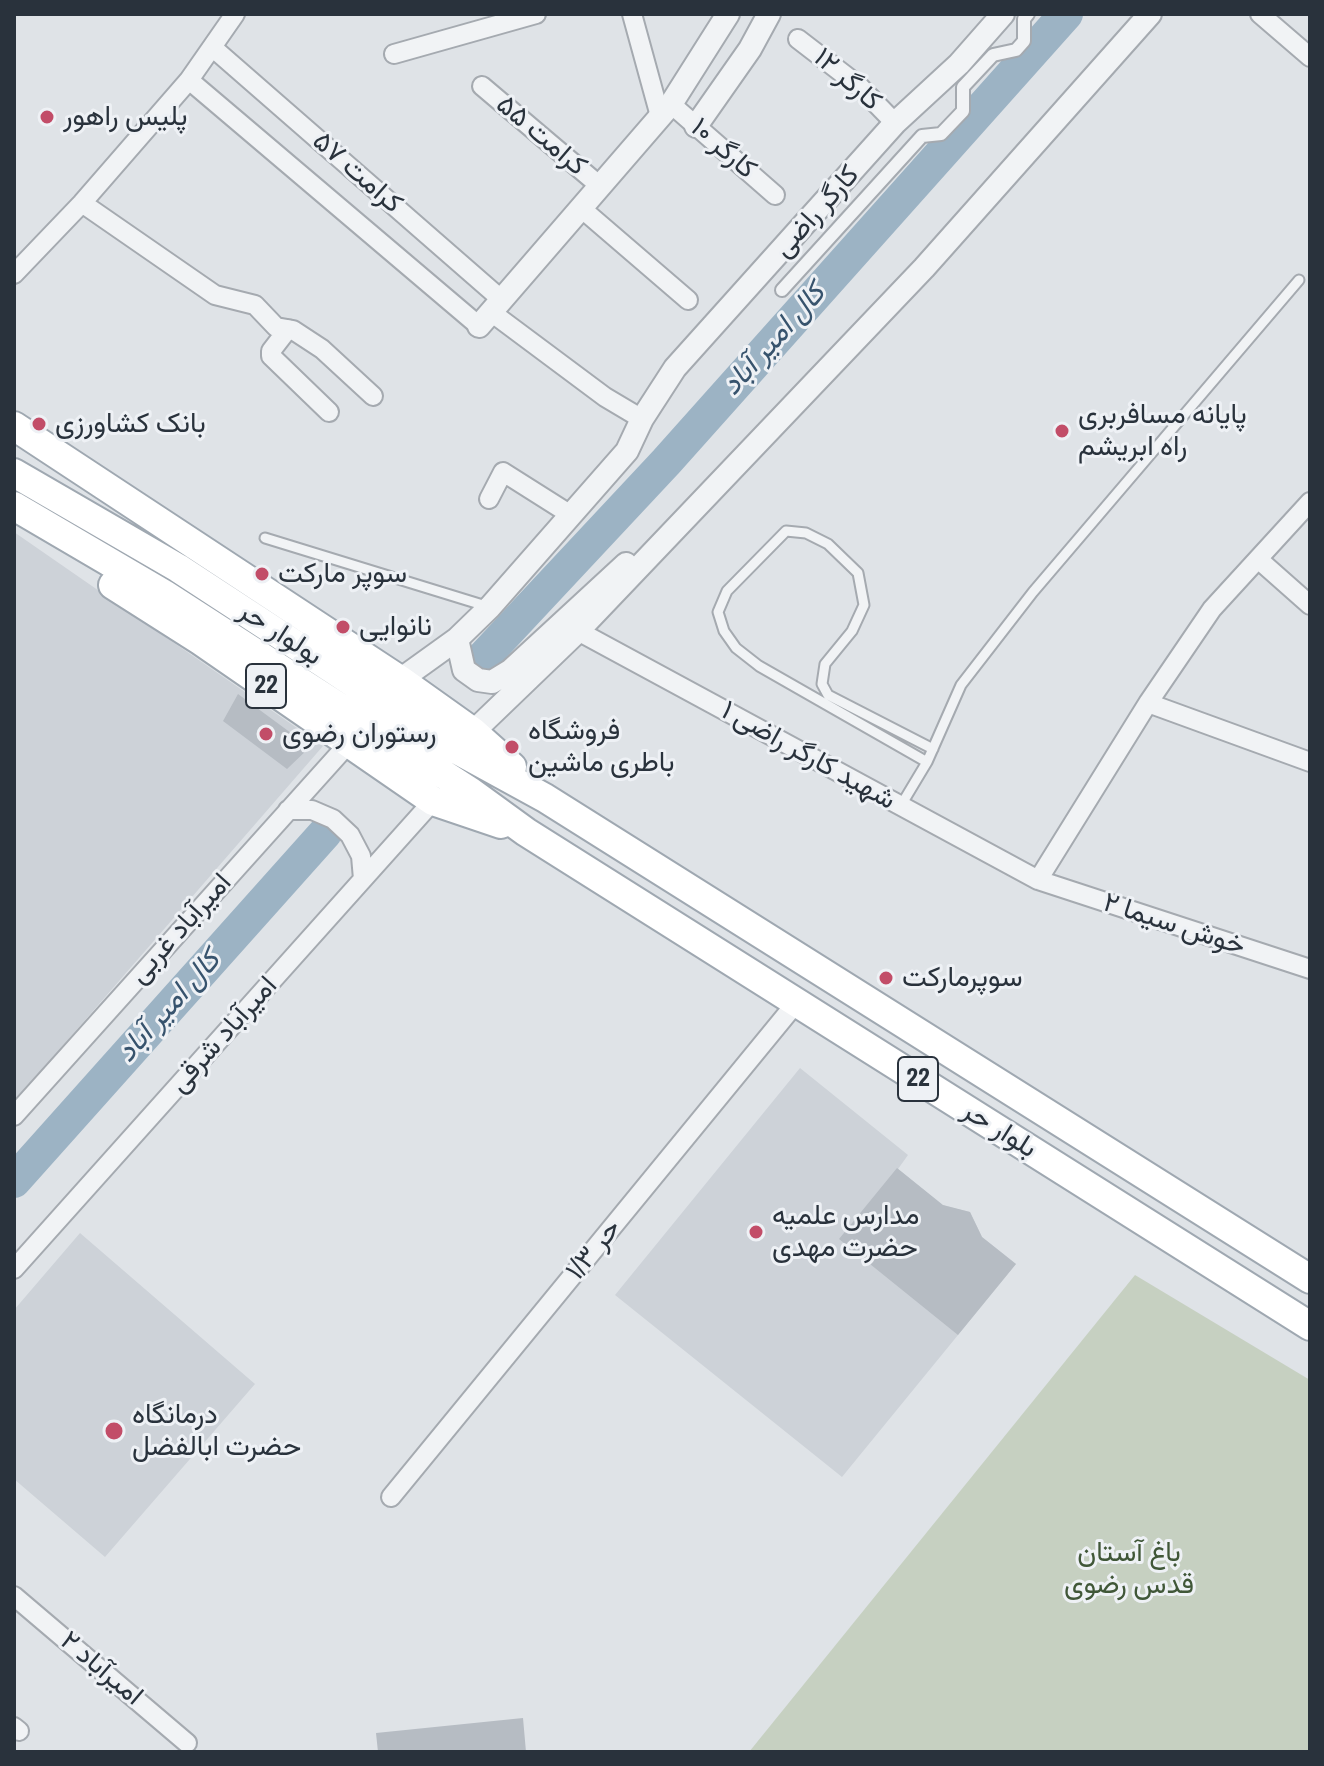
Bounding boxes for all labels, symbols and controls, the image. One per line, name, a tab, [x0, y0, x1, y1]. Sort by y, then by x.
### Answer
street label: کارگر ۱۲	[806, 41, 888, 119]
street label: کرامت ۵۵	[489, 88, 593, 184]
place label: پلیس راهور	[63, 100, 187, 134]
marker: پلیس راهور	[38, 108, 56, 126]
street label: کارگر ۱۰	[683, 111, 763, 187]
street label: کرامت ۵۷	[305, 125, 409, 221]
street label: کارگر راضی	[767, 159, 867, 265]
water label: کال امیر آباد	[714, 276, 834, 404]
place label: پایانه مسافربری راه ابریشم	[1078, 398, 1247, 464]
place label: بانک کشاورزی	[55, 407, 206, 441]
marker: بانک کشاورزی	[30, 415, 48, 433]
marker: پایانه مسافربری راه ابریشم	[1053, 422, 1071, 440]
place label: سوپر مارکت	[278, 557, 407, 591]
marker: سوپر مارکت	[253, 565, 271, 583]
street label: بولوار حر	[232, 595, 328, 673]
place label: نانوایی	[359, 610, 432, 644]
marker: نانوایی	[334, 618, 352, 636]
road number: 22	[246, 664, 286, 708]
street label: شهید کارگر راضی ۱	[715, 694, 901, 818]
place label: فروشگاه باطری ماشین	[528, 714, 674, 780]
place label: رستوران رضوی	[282, 717, 436, 751]
marker: رستوران رضوی	[257, 725, 275, 743]
marker: فروشگاه باطری ماشین	[503, 738, 521, 756]
street label: امیرآباد غربی	[123, 867, 239, 991]
street label: خوش سیما ۲	[1099, 886, 1249, 964]
water label: کال امیر آباد	[109, 943, 229, 1071]
place label: سوپرمارکت	[902, 961, 1023, 995]
marker: سوپرمارکت	[877, 969, 895, 987]
street label: امیرآباد شرقی	[163, 970, 285, 1100]
road number: 22	[898, 1057, 938, 1101]
street label: بلوار حر	[955, 1094, 1043, 1166]
place label: مدارس علمیه حضرت مهدی	[772, 1199, 919, 1265]
street label: حر ۱/۳	[559, 1213, 629, 1287]
marker: مدارس علمیه حضرت مهدی	[747, 1223, 765, 1241]
place label: درمانگاه حضرت ابالفضل	[132, 1398, 301, 1464]
marker: درمانگاه حضرت ابالفضل	[103, 1420, 125, 1442]
park label: باغ آستان قدس رضوی	[1064, 1536, 1194, 1602]
street label: امیرآباد ۲	[53, 1625, 149, 1713]

